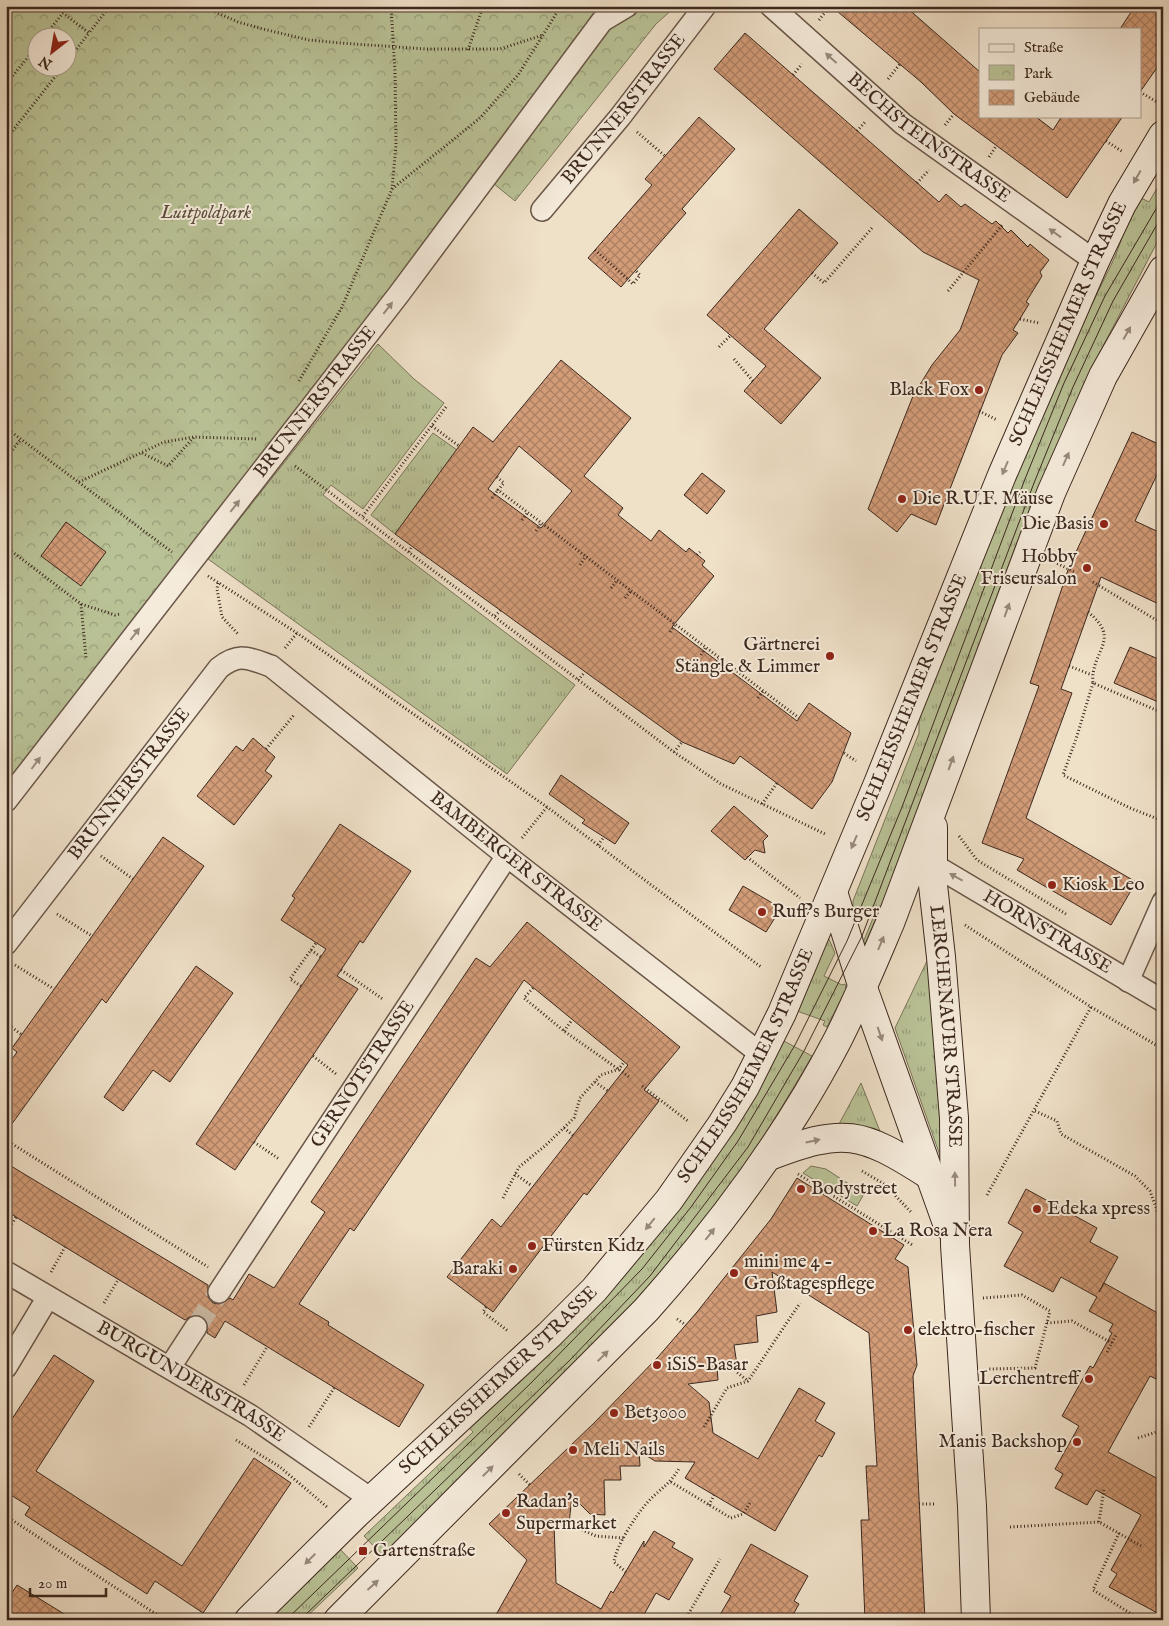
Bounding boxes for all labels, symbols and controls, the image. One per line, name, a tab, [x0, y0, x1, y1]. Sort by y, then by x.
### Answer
north arrow	[28, 28, 78, 78]
legend	[979, 28, 1142, 118]
street label: BRUNNERSTRASSE	[557, 29, 691, 189]
text: Straße	[1024, 38, 1064, 57]
text: N	[36, 51, 57, 74]
one-way arrow	[825, 52, 837, 64]
text: Park	[1024, 64, 1054, 83]
street label: BECHSTEINSTRASSE	[842, 68, 1015, 209]
text: Gebäude	[1024, 88, 1080, 107]
one-way arrow	[1133, 169, 1141, 184]
street label: SCHLEISSHEIMER STRASSE	[1004, 198, 1133, 450]
park label: Luitpoldpark	[160, 201, 252, 225]
one-way arrow	[1049, 228, 1062, 238]
one-way arrow	[383, 301, 393, 315]
street label: BRUNNERSTRASSE	[249, 321, 382, 483]
one-way arrow	[1123, 326, 1131, 341]
place label: Black Fox	[889, 378, 969, 402]
marker: Black Fox	[973, 384, 985, 396]
one-way arrow	[1063, 452, 1071, 466]
one-way arrow	[1001, 461, 1009, 475]
place label: Die R.U.F. Mäuse	[912, 487, 1053, 511]
marker: Die R.U.F. Mäuse	[896, 493, 908, 505]
one-way arrow	[230, 500, 241, 513]
place label: Die Basis	[1022, 512, 1094, 536]
marker: Die Basis	[1098, 518, 1110, 530]
place label: Hobby Friseursalon	[981, 545, 1078, 591]
marker: Hobby Friseursalon	[1081, 562, 1093, 574]
street label: SCHLEISSHEIMER STRASSE	[852, 570, 973, 825]
one-way arrow	[1004, 603, 1011, 618]
one-way arrow	[130, 628, 141, 641]
place label: Gärtnerei Stängle & Limmer	[675, 633, 820, 679]
marker: Gärtnerei Stängle & Limmer	[824, 650, 836, 662]
street label: BRUNNERSTRASSE	[63, 703, 196, 865]
one-way arrow	[947, 755, 955, 770]
one-way arrow	[30, 757, 41, 770]
street label: BAMBERGER STRASSE	[425, 786, 607, 938]
one-way arrow	[849, 835, 857, 849]
one-way arrow	[949, 873, 963, 881]
place label: Kiosk Leo	[1062, 873, 1145, 897]
marker: Kiosk Leo	[1046, 879, 1058, 891]
street label: HORNSTRASSE	[978, 885, 1116, 980]
place label: Ruff’s Burger	[772, 900, 879, 924]
street label: LERCHENAUER STRASSE	[923, 904, 966, 1148]
marker: Ruff’s Burger	[756, 906, 768, 918]
one-way arrow	[878, 936, 886, 950]
street label: SCHLEISSHEIMER STRASSE	[672, 945, 820, 1188]
street label: GERNOTSTRASSE	[305, 996, 420, 1153]
one-way arrow	[877, 1026, 884, 1041]
one-way arrow	[805, 1136, 821, 1144]
one-way arrow	[950, 1171, 958, 1187]
place label: Bodystreet	[811, 1177, 898, 1201]
marker: Bodystreet	[795, 1183, 807, 1195]
place label: Edeka xpress	[1047, 1197, 1150, 1221]
marker: Edeka xpress	[1031, 1203, 1043, 1215]
one-way arrow	[644, 1218, 655, 1231]
place label: La Rosa Nera	[883, 1219, 993, 1243]
marker: La Rosa Nera	[867, 1225, 879, 1237]
one-way arrow	[705, 1227, 715, 1240]
place label: Fürsten Kidz	[542, 1234, 645, 1258]
marker: Fürsten Kidz	[526, 1240, 538, 1252]
place label: mini me 4 - Großtagespflege	[744, 1250, 875, 1296]
place label: Baraki	[452, 1257, 503, 1281]
marker: Baraki	[507, 1263, 519, 1275]
marker: mini me 4 - Großtagespflege	[728, 1267, 740, 1279]
street label: SCHLEISSHEIMER STRASSE	[394, 1281, 603, 1480]
street label: BURGUNDERSTRASSE	[92, 1316, 290, 1448]
place label: elektro-fischer	[918, 1318, 1035, 1342]
marker: elektro-fischer	[902, 1324, 914, 1336]
one-way arrow	[597, 1350, 609, 1362]
place label: iSiS-Basar	[667, 1353, 748, 1377]
marker: iSiS-Basar	[651, 1359, 663, 1371]
place label: Lerchentreff	[979, 1367, 1082, 1391]
marker: Lerchentreff	[1083, 1373, 1095, 1385]
place label: Bet3000	[624, 1401, 687, 1425]
marker: Bet3000	[608, 1407, 620, 1419]
place label: Manis Backshop	[939, 1430, 1067, 1454]
marker: Manis Backshop	[1071, 1436, 1083, 1448]
place label: Meli Nails	[583, 1438, 665, 1462]
marker: Meli Nails	[567, 1444, 579, 1456]
one-way arrow	[482, 1465, 494, 1477]
place label: Radan's Supermarket	[516, 1490, 617, 1536]
marker: Radan's Supermarket	[500, 1507, 512, 1519]
place label: Gartenstraße	[373, 1539, 476, 1563]
marker: Gartenstraße	[357, 1545, 369, 1557]
one-way arrow	[305, 1553, 317, 1565]
scale bar	[30, 1566, 106, 1598]
text: 20 m	[38, 1574, 68, 1593]
one-way arrow	[366, 1579, 378, 1591]

